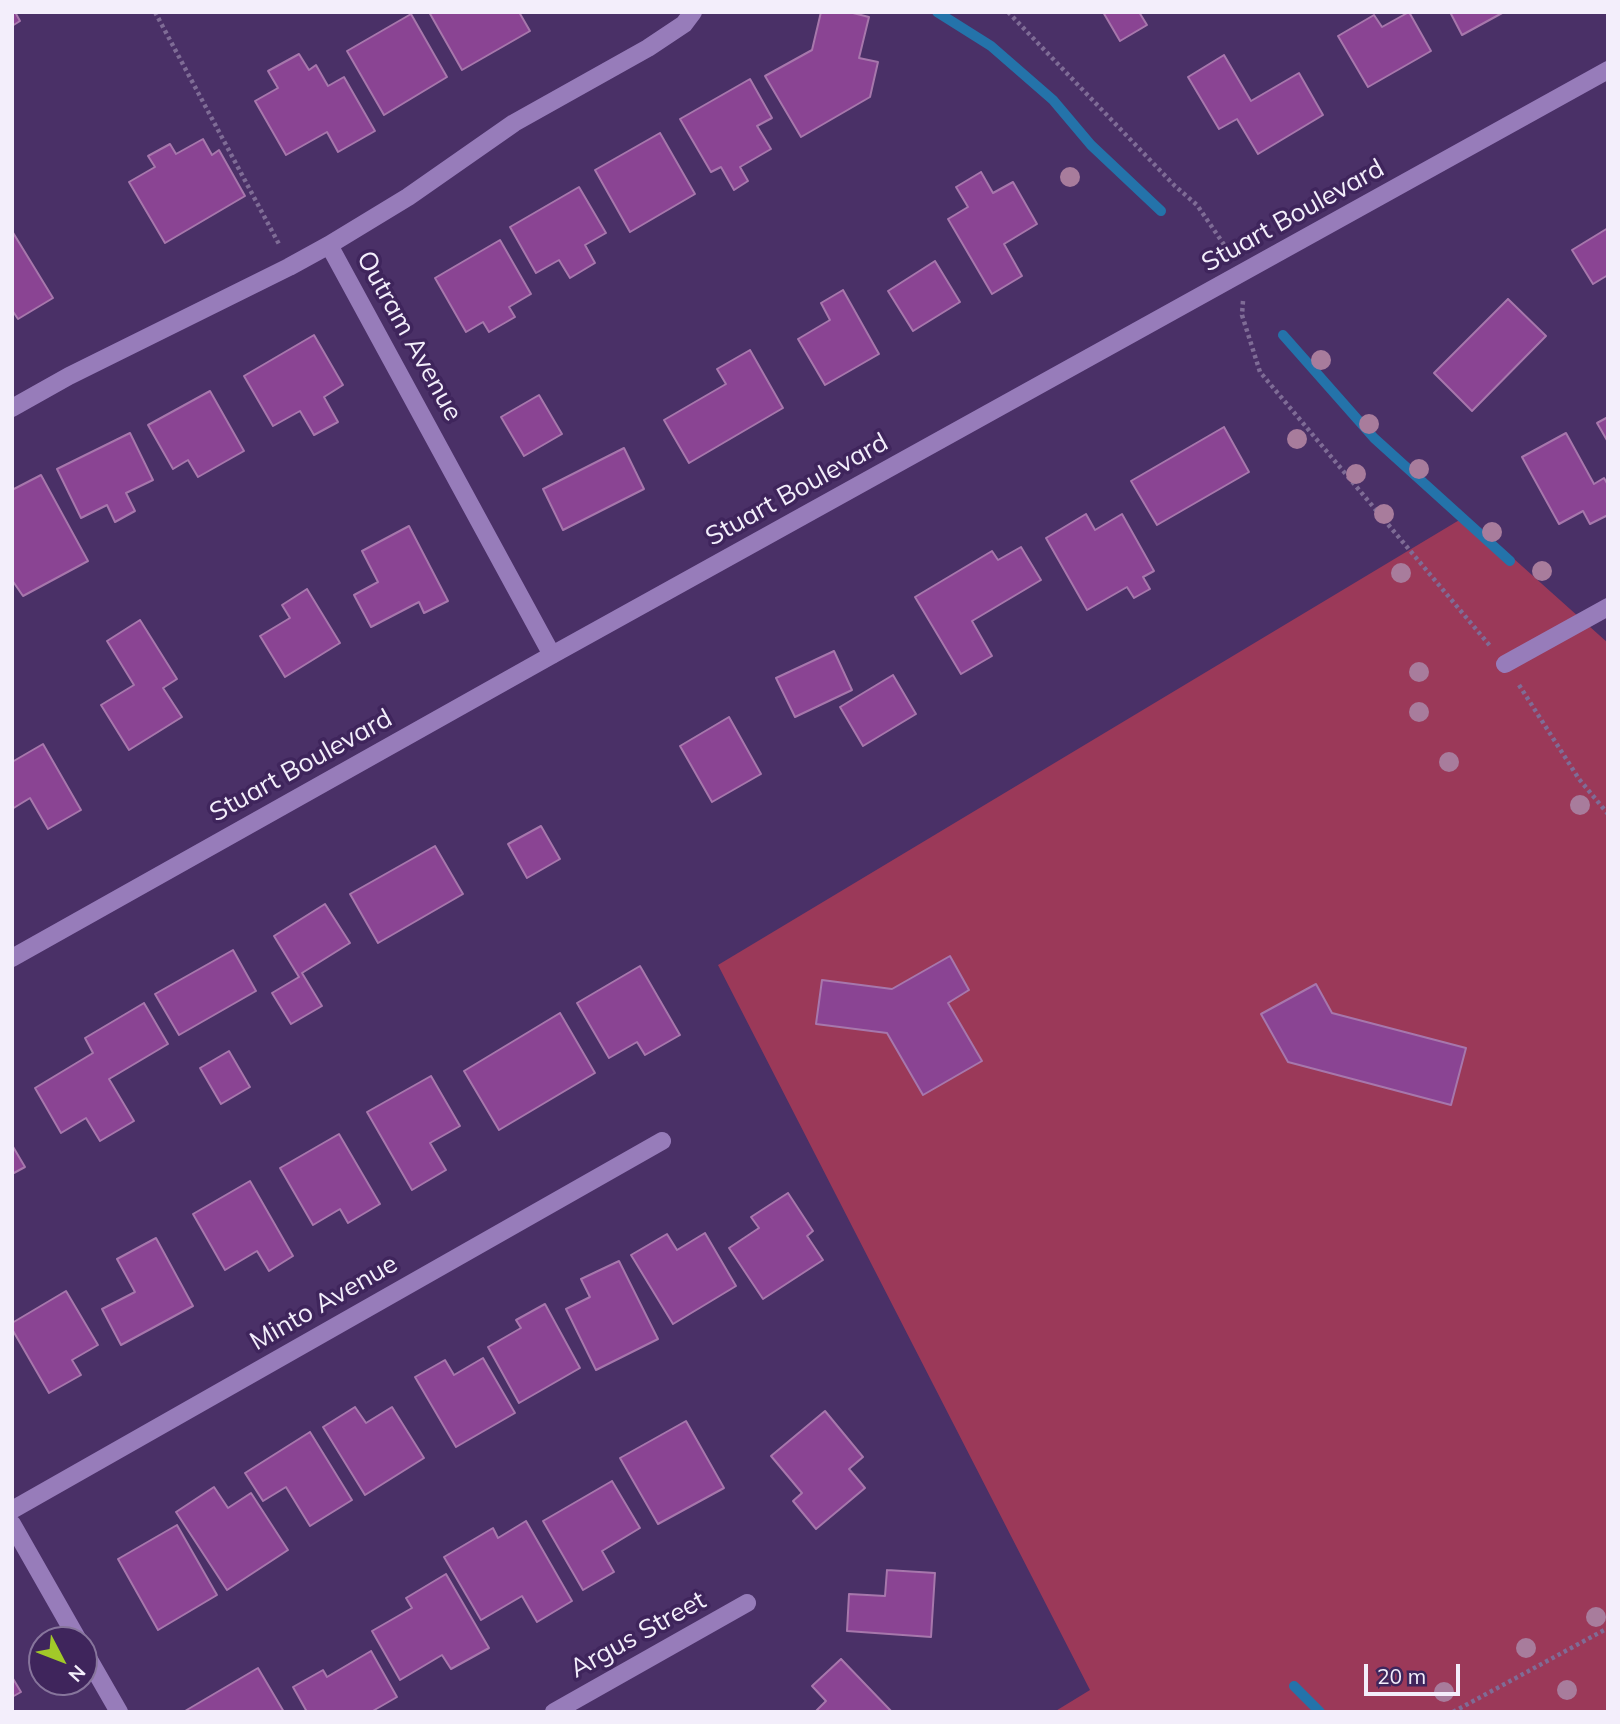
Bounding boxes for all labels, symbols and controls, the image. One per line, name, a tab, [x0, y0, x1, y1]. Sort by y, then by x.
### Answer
street label: Stuart Boulevard	[1196, 153, 1390, 279]
street label: Outram Avenue	[349, 246, 469, 426]
street label: Stuart Boulevard	[700, 427, 894, 553]
street label: Stuart Boulevard	[204, 703, 398, 829]
street label: Minto Avenue	[245, 1248, 403, 1358]
street label: Argus Street	[565, 1585, 711, 1685]
north arrow	[28, 1626, 98, 1696]
scale bar	[1368, 1650, 1464, 1694]
text: N	[63, 1660, 91, 1687]
text: 20 m	[1377, 1663, 1426, 1689]

